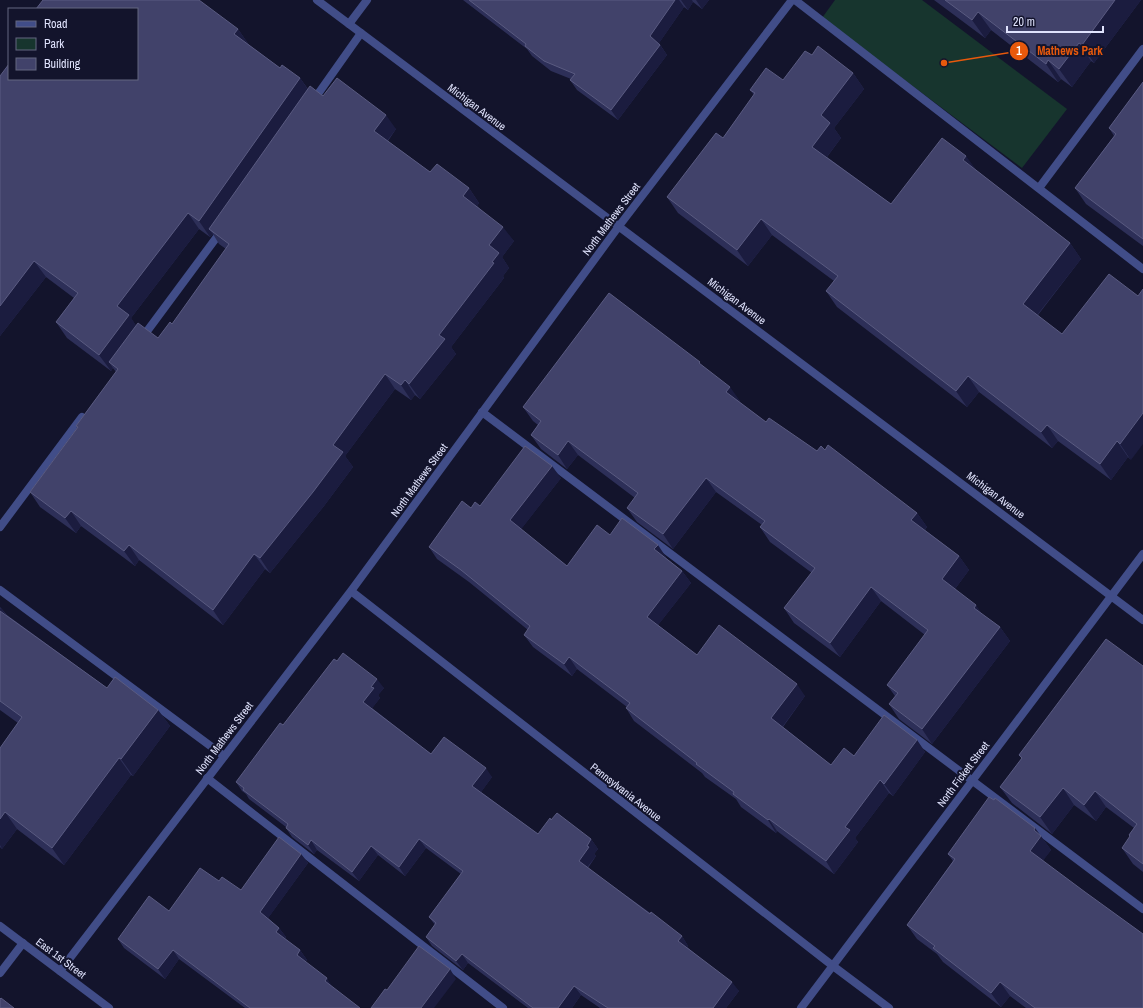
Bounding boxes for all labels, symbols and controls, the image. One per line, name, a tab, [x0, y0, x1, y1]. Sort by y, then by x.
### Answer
legend	[8, 8, 138, 80]
scale bar	[1007, 8, 1103, 34]
text: 20 m	[1013, 14, 1035, 30]
text: Road	[44, 16, 68, 32]
text: Park	[44, 36, 64, 52]
callout: Mathews Park	[1009, 39, 1111, 63]
text: 1	[1016, 43, 1022, 59]
text: Mathews Park	[1037, 43, 1103, 59]
text: Building	[44, 56, 81, 72]
street label: Michigan Avenue	[445, 80, 509, 134]
street label: North Mathews Street	[579, 180, 643, 258]
street label: Michigan Avenue	[705, 274, 769, 328]
street label: North Mathews Street	[388, 440, 451, 519]
street label: Michigan Avenue	[964, 468, 1028, 522]
street label: North Mathews Street	[192, 699, 256, 777]
street label: North Fickett Street	[934, 738, 992, 809]
street label: Pennsylvania Avenue	[588, 760, 664, 824]
street label: East 1st Street	[33, 935, 89, 982]

